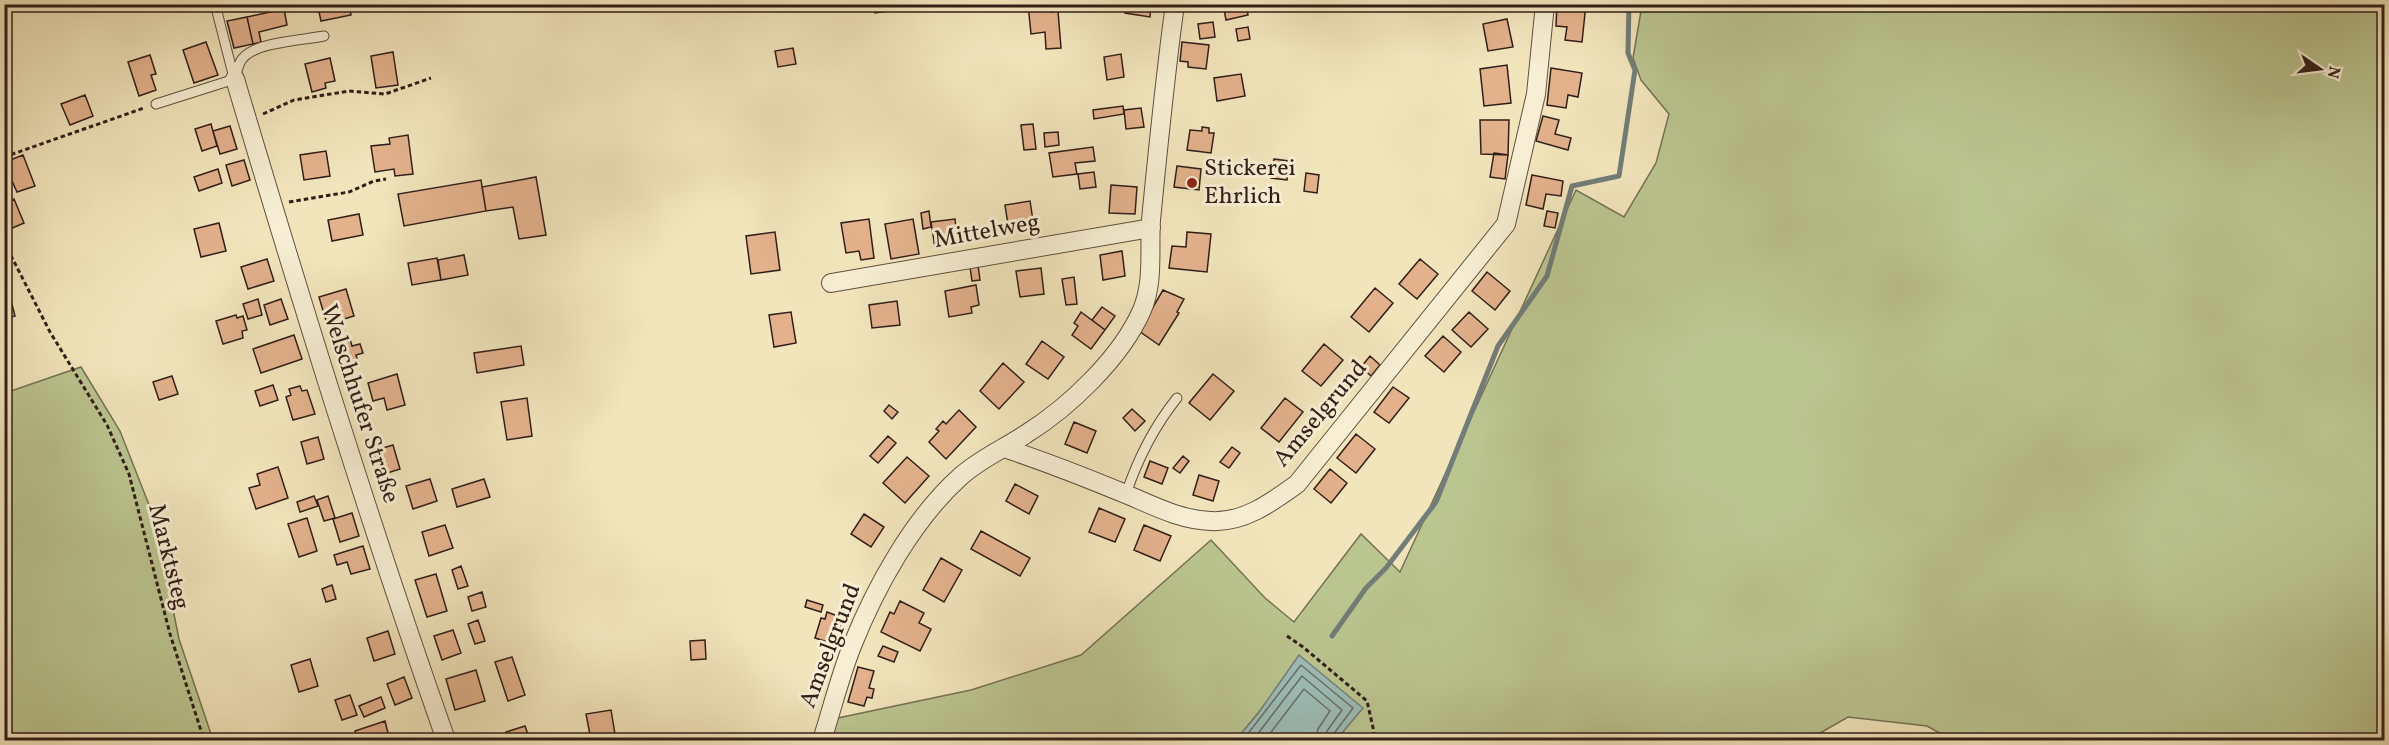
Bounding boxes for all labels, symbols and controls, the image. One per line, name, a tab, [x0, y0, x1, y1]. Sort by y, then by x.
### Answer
north arrow	[2290, 39, 2350, 99]
text: N	[2320, 64, 2345, 81]
place label: Stickerei Ehrlich	[1204, 152, 1296, 214]
marker: Stickerei Ehrlich	[1185, 176, 1199, 190]
street label: Mittelweg	[932, 206, 1042, 258]
street label: Welschhufer Straße	[311, 300, 407, 508]
street label: Amselgrund	[1266, 353, 1376, 475]
street label: Marktsteg	[138, 501, 198, 613]
street label: Amselgrund	[792, 579, 870, 713]

